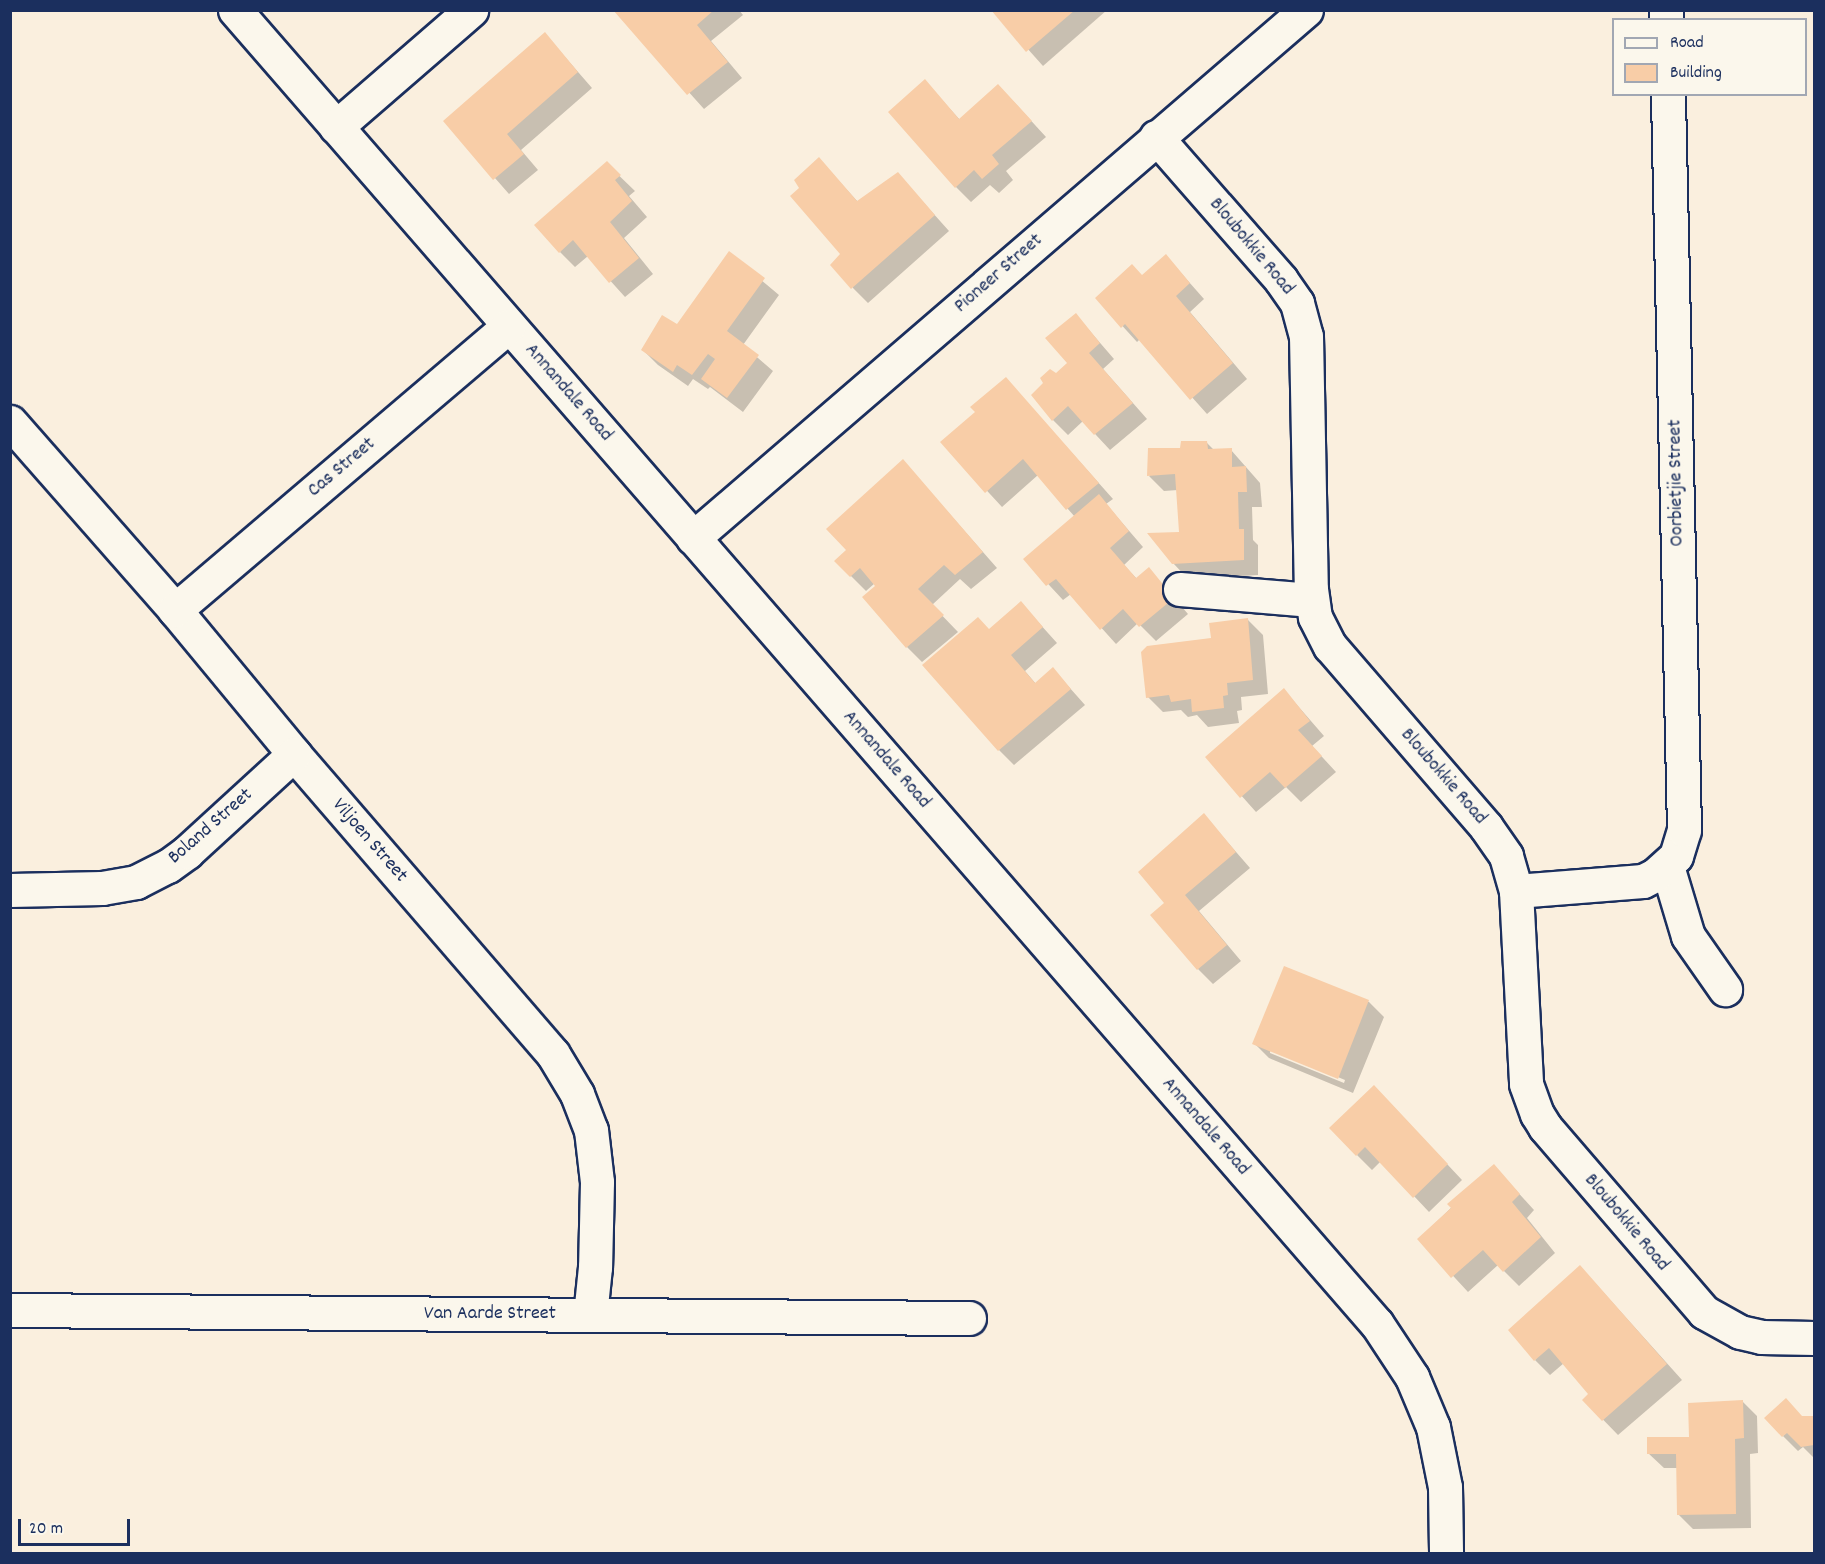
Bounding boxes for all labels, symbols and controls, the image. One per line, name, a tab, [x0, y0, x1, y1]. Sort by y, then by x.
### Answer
legend	[1612, 18, 1807, 96]
text: Road	[1670, 31, 1704, 56]
text: Building	[1670, 61, 1722, 86]
street label: Bloubokkie Road	[1203, 193, 1299, 301]
street label: Pioneer Street	[950, 229, 1048, 319]
street label: Annandale Road	[519, 339, 617, 447]
street label: Oorbietjie Street	[1664, 419, 1690, 547]
street label: Cas Street	[303, 433, 381, 503]
street label: Annandale Road	[837, 706, 935, 814]
street label: Bloubokkie Road	[1395, 724, 1491, 830]
street label: Boland Street	[164, 784, 258, 870]
street label: Viljoen Street	[326, 794, 412, 888]
street label: Annandale Road	[1156, 1073, 1254, 1181]
street label: Bloubokkie Road	[1578, 1169, 1674, 1277]
street label: Van Aarde Street	[424, 1302, 556, 1326]
scale bar	[21, 1507, 134, 1545]
text: 20 m	[29, 1517, 63, 1542]

